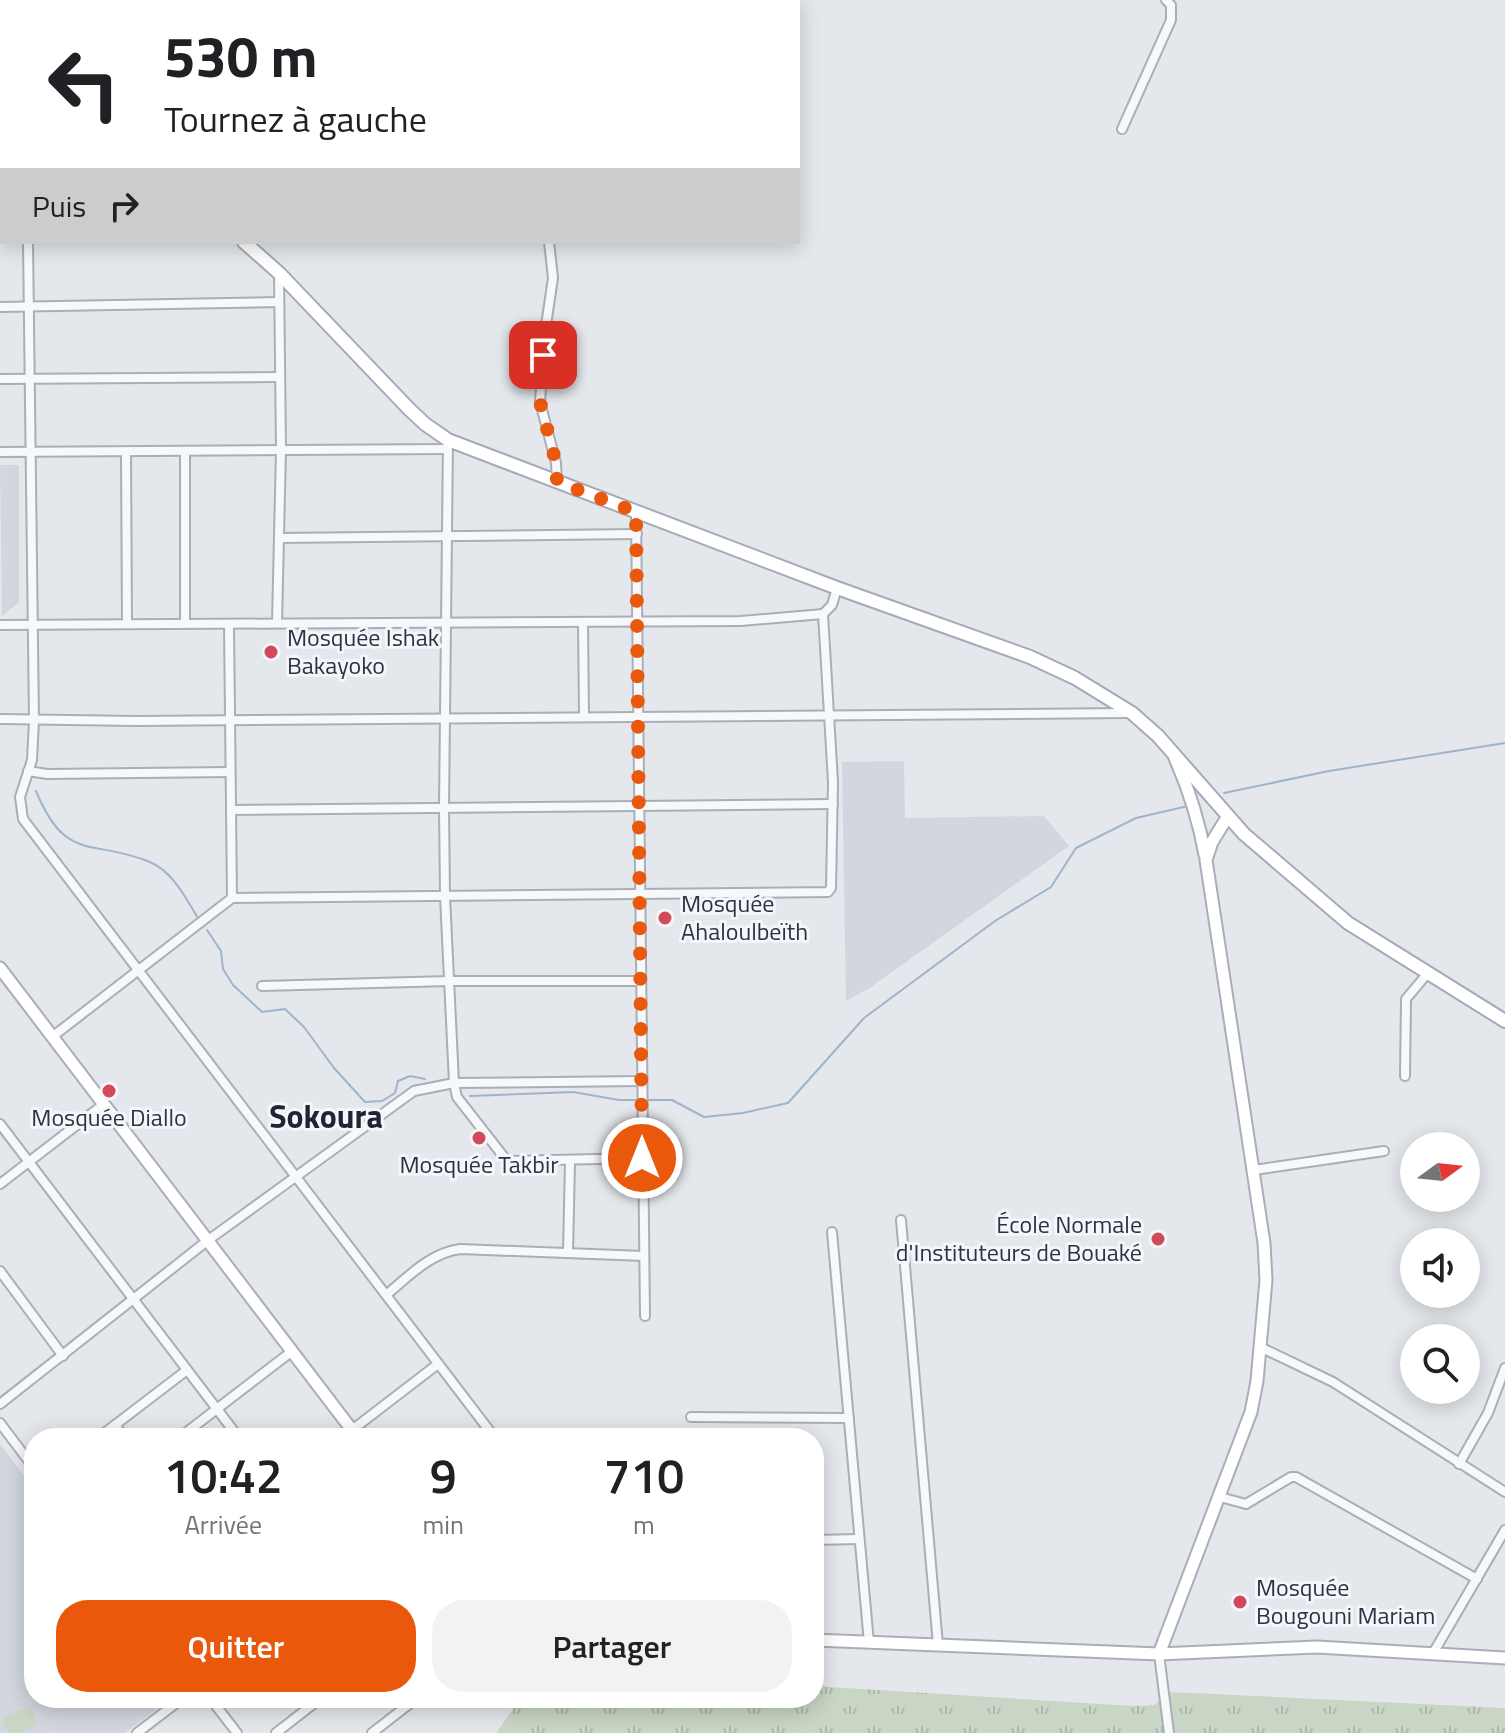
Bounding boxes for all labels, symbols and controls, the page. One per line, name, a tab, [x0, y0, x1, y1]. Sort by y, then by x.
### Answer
text: 530 m	[164, 14, 317, 99]
icon: left	[32, 32, 136, 136]
text: Tournez à gauche	[164, 91, 427, 146]
text: Puis	[32, 183, 86, 229]
icon: right	[102, 184, 146, 228]
pin	[509, 321, 577, 389]
icon: arrive	[521, 333, 565, 377]
place label: Mosquée Ishak Bakayoko	[287, 619, 440, 683]
marker: Mosquée Ishak Bakayoko	[262, 643, 280, 661]
place label: Mosquée Ahaloulbeïth	[681, 885, 808, 949]
marker: Mosquée Ahaloulbeïth	[656, 909, 674, 927]
marker: Mosquée Diallo	[100, 1082, 118, 1100]
district label: Sokoura	[269, 1092, 383, 1140]
place label: Mosquée Diallo	[31, 1099, 187, 1135]
position arrow	[600, 1116, 684, 1200]
marker: Mosquée Takbir	[470, 1129, 488, 1147]
north arrow	[1400, 1132, 1480, 1212]
map controls	[1400, 1132, 1480, 1404]
place label: Mosquée Takbir	[400, 1146, 558, 1182]
place label: École Normale d'Instituteurs de Bouaké	[896, 1206, 1142, 1270]
button: sound	[1400, 1228, 1480, 1308]
marker: École Normale d'Instituteurs de Bouaké	[1149, 1230, 1167, 1248]
button: search	[1400, 1324, 1480, 1404]
text: 10:42	[164, 1439, 283, 1512]
text: 9	[430, 1439, 457, 1512]
text: 710	[604, 1439, 684, 1512]
text: Arrivée	[184, 1505, 262, 1544]
text: min	[422, 1505, 464, 1544]
text: m	[633, 1505, 655, 1544]
place label: Mosquée Bougouni Mariam	[1256, 1569, 1435, 1633]
marker: Mosquée Bougouni Mariam	[1231, 1593, 1249, 1611]
button: Quitter	[56, 1600, 416, 1692]
button: Partager	[432, 1600, 792, 1692]

